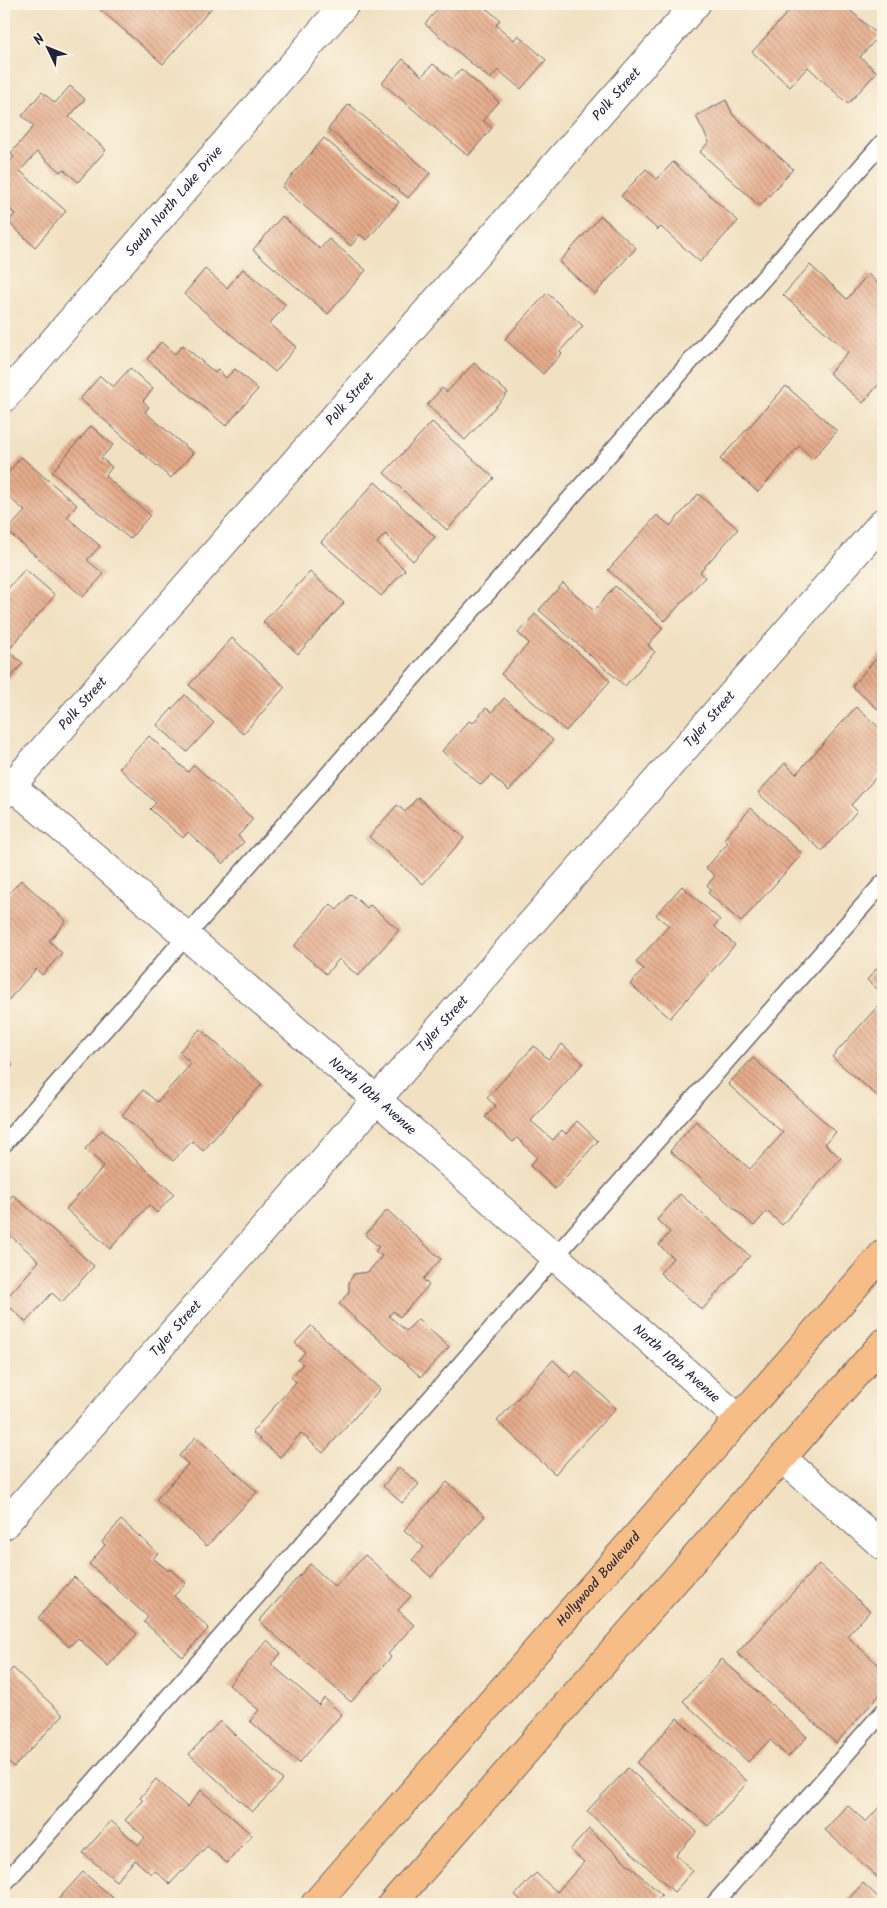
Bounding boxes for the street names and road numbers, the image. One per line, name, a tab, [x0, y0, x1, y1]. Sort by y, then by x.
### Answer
street label: Polk Street	[587, 62, 647, 126]
street label: South North Lake Drive	[120, 141, 229, 262]
street label: Polk Street	[320, 367, 380, 431]
street label: Polk Street	[53, 672, 113, 735]
street label: Tyler Street	[679, 686, 741, 753]
street label: Tyler Street	[412, 990, 475, 1058]
street label: North 10th Avenue	[323, 1052, 422, 1141]
street label: Tyler Street	[145, 1295, 208, 1362]
street label: North 10th Avenue	[628, 1319, 725, 1409]
street label: Hollywood Boulevard	[551, 1526, 647, 1632]

